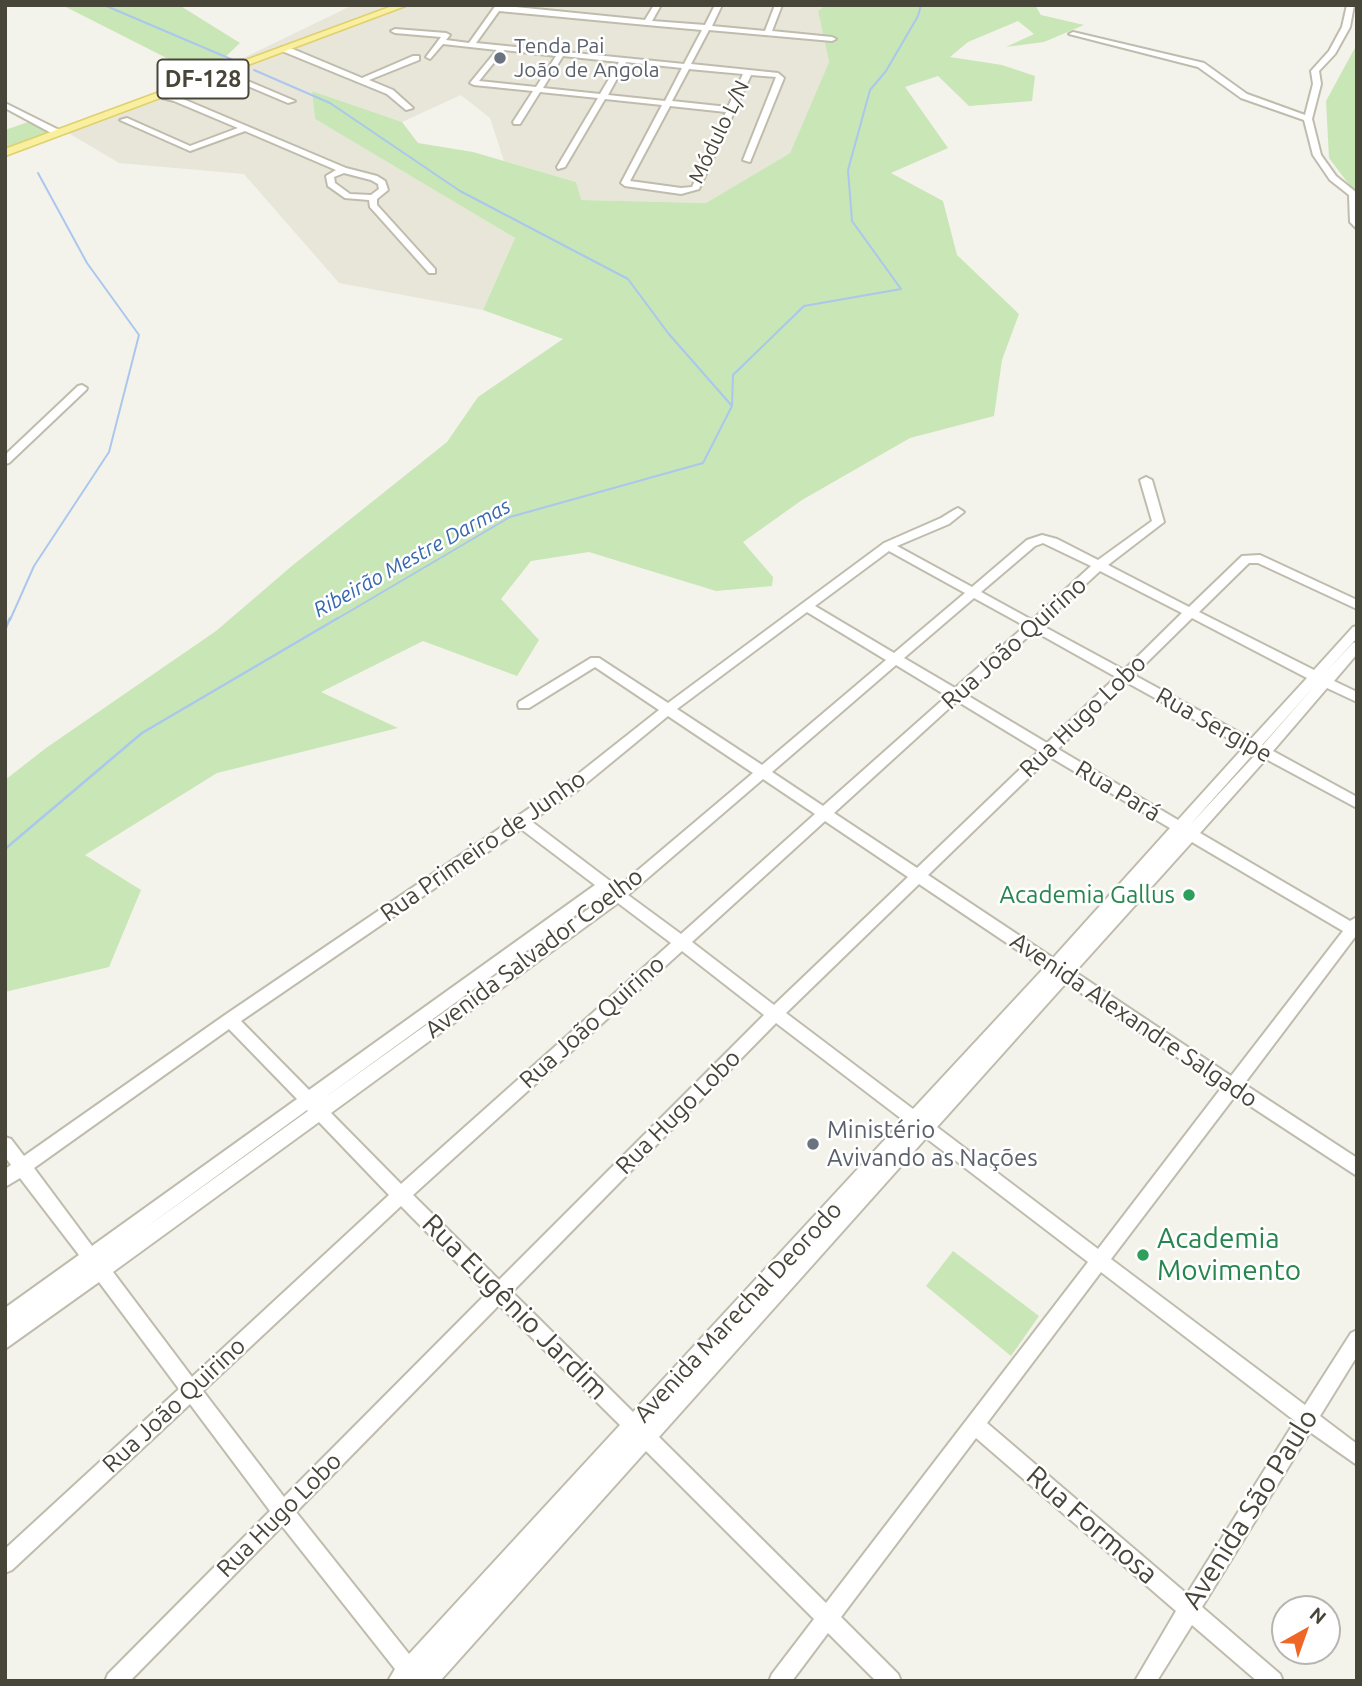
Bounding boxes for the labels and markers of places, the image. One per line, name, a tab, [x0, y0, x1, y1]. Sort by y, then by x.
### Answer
place label: Tenda Pai João de Angola	[514, 33, 660, 83]
marker: Tenda Pai João de Angola	[492, 50, 508, 66]
place label: Academia Gallus	[999, 881, 1175, 909]
marker: Academia Gallus	[1181, 887, 1197, 903]
place label: Ministério Avivando as Nações	[827, 1116, 1038, 1172]
marker: Ministério Avivando as Nações	[805, 1136, 821, 1152]
place label: Academia Movimento	[1157, 1222, 1301, 1288]
marker: Academia Movimento	[1135, 1247, 1151, 1263]

